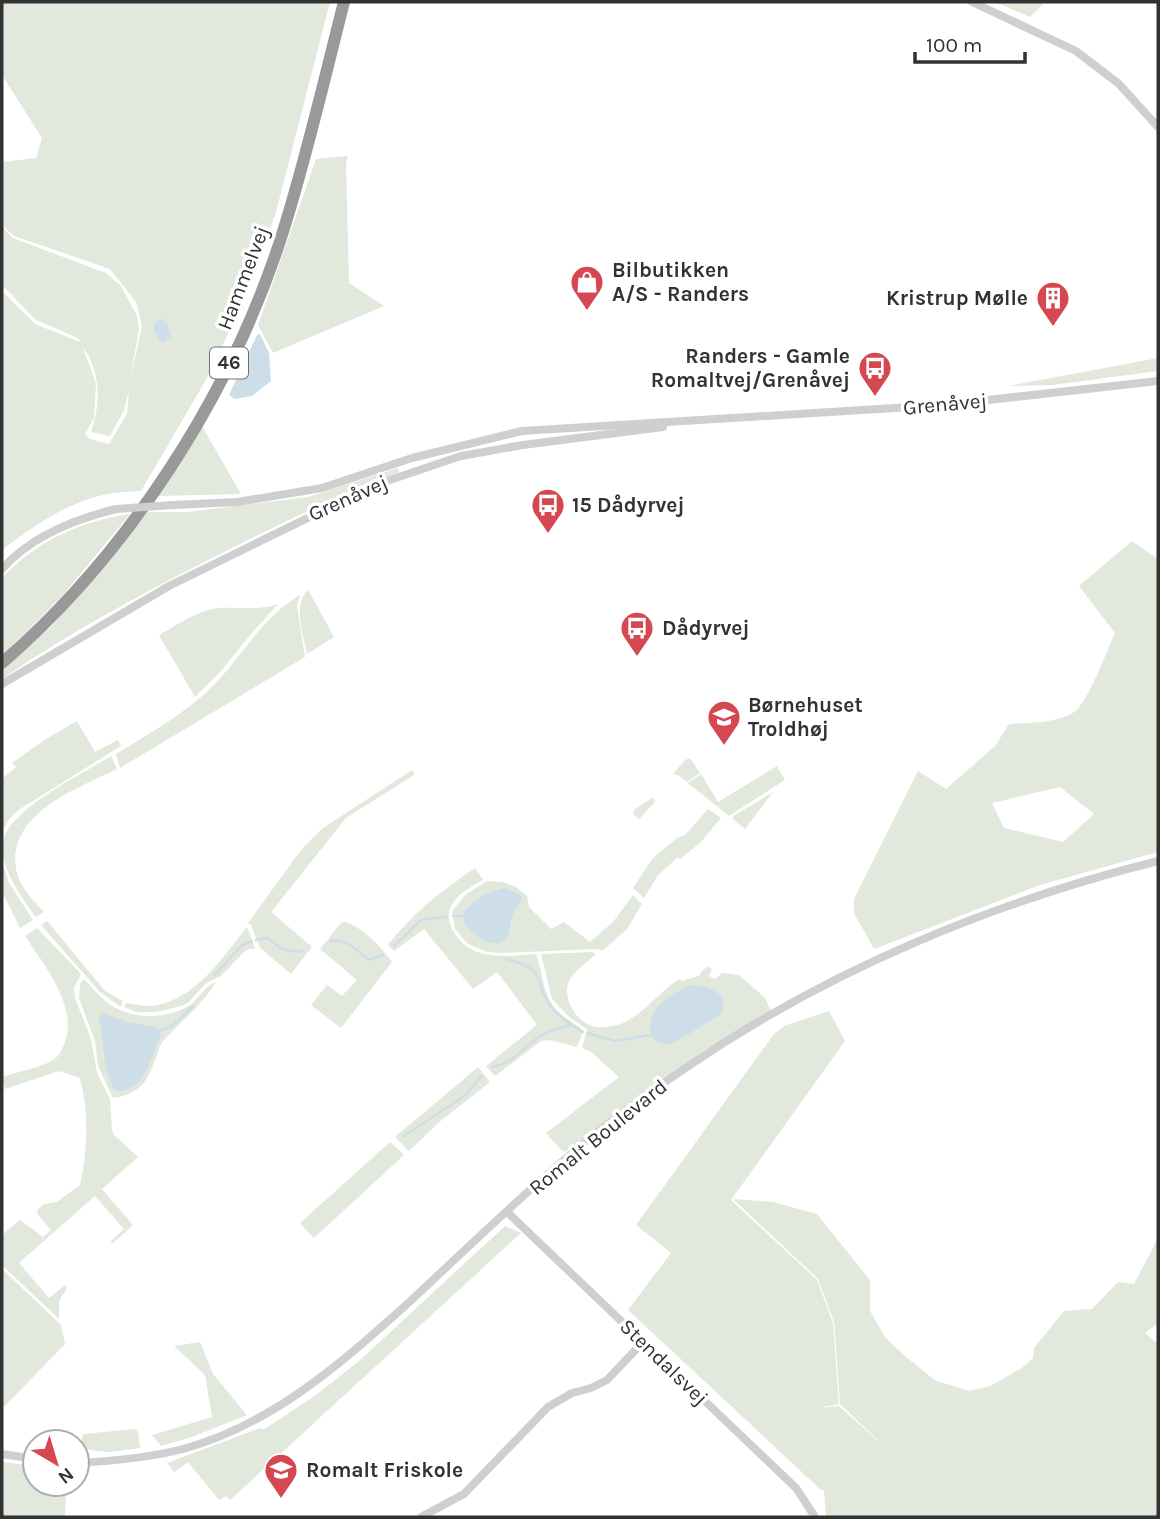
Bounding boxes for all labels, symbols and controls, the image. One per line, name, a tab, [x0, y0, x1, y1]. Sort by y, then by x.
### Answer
scale bar	[915, 21, 1025, 65]
text: 100 m	[926, 33, 983, 57]
street label: Hammelvej	[212, 223, 274, 333]
place label: Bilbutikken A/S - Randers	[612, 258, 749, 306]
shop icon: Bilbutikken A/S - Randers	[568, 263, 606, 312]
building icon: Kristrup Mølle	[1034, 279, 1072, 328]
place label: Kristrup Mølle	[886, 286, 1028, 310]
place label: Randers - Gamle Romaltvej/Grenåvej	[651, 344, 850, 392]
road number: 46	[210, 348, 248, 378]
bus stop icon: Randers - Gamle Romaltvej/Grenåvej	[856, 349, 894, 398]
street label: Grenåvej	[902, 388, 988, 420]
street label: Grenåvej	[305, 470, 391, 526]
bus stop icon: 15 Dådyrvej	[529, 486, 567, 535]
place label: 15 Dådyrvej	[572, 493, 685, 517]
bus stop icon: Dådyrvej	[618, 609, 656, 658]
place label: Dådyrvej	[662, 616, 749, 640]
place label: Børnehuset Troldhøj	[748, 693, 863, 741]
school or university icon: Børnehuset Troldhøj	[705, 698, 743, 747]
street label: Romalt Boulevard	[524, 1074, 672, 1200]
street label: Stendalsvej	[615, 1314, 713, 1410]
north arrow	[21, 1428, 91, 1498]
school or university icon: Romalt Friskole	[262, 1451, 300, 1500]
place label: Romalt Friskole	[306, 1458, 463, 1482]
text: N	[54, 1463, 78, 1488]

